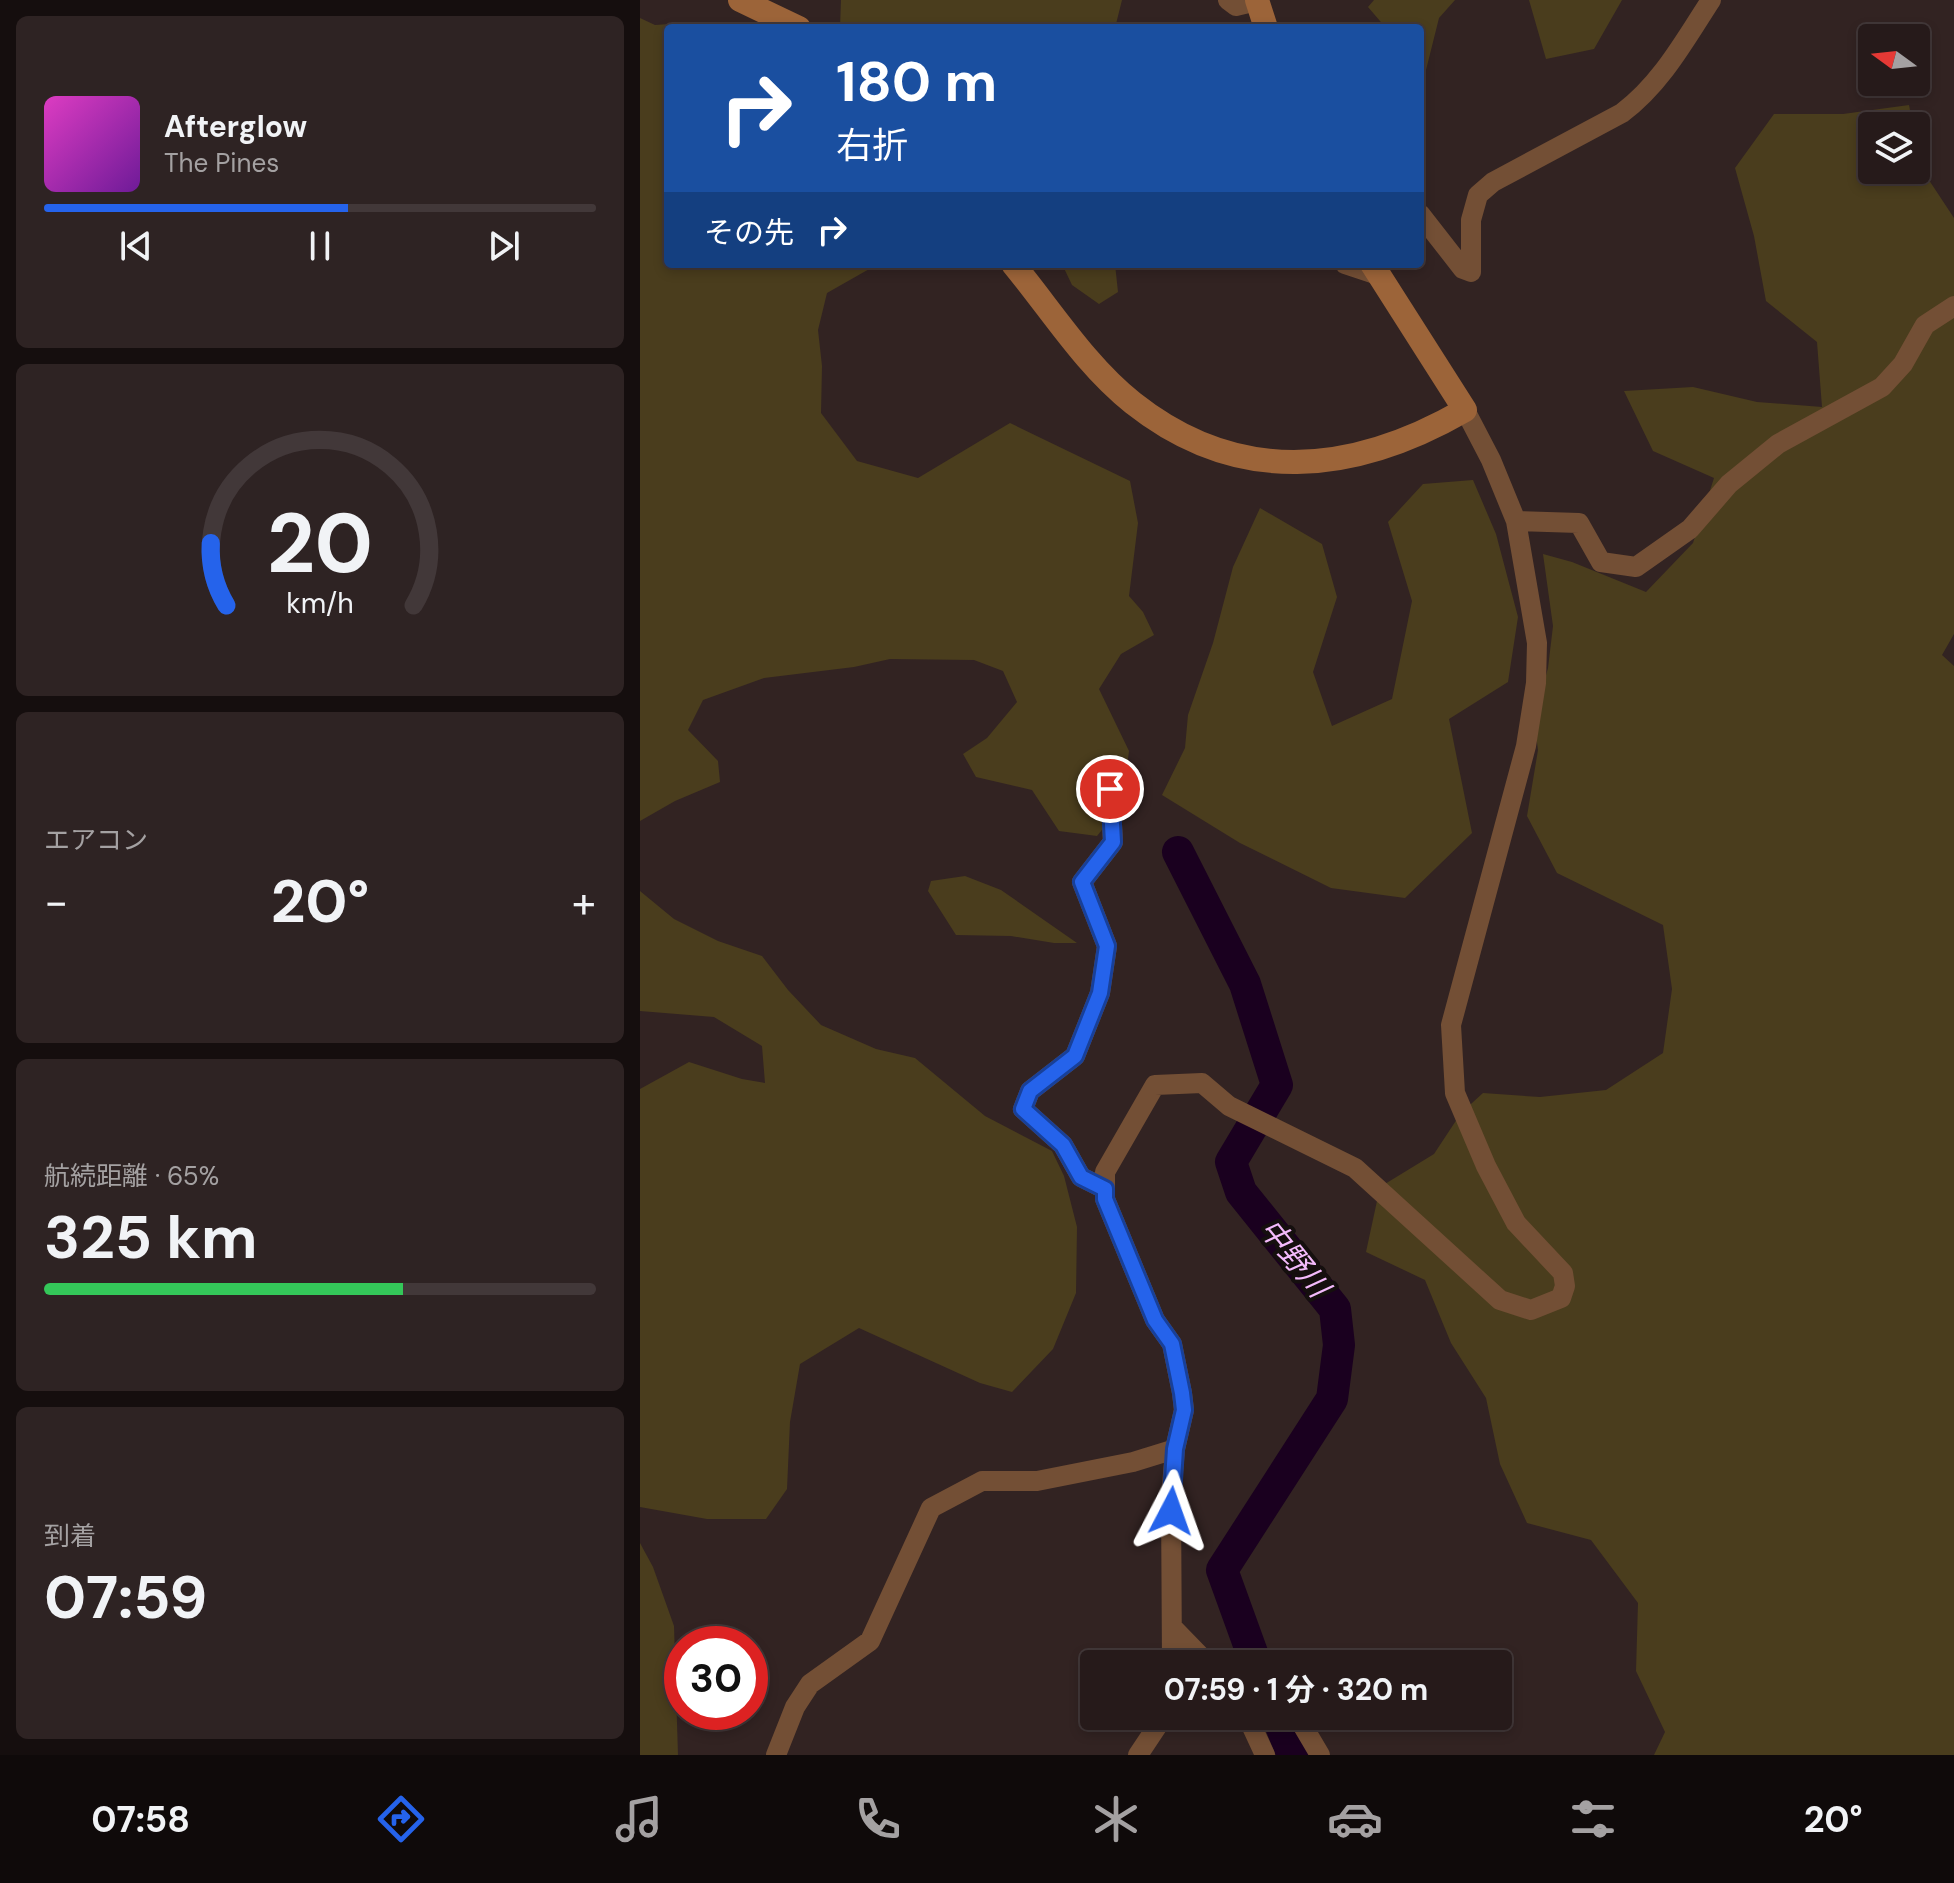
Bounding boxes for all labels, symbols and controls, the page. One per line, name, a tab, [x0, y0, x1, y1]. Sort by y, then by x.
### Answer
north arrow	[1858, 24, 1930, 96]
map controls	[1858, 24, 1930, 184]
text: 180 m	[836, 45, 997, 118]
icon: right	[704, 56, 808, 160]
text: Afterglow	[164, 107, 307, 146]
button: layers	[1858, 112, 1930, 184]
text: 右折	[836, 122, 908, 169]
text: The Pines	[164, 146, 279, 180]
icon: right	[810, 208, 854, 252]
text: その先	[704, 213, 794, 252]
icon: previous	[114, 224, 158, 268]
icon: pause	[298, 224, 342, 268]
icon: next	[482, 224, 526, 268]
text: 20	[267, 488, 373, 597]
text: km/h	[286, 585, 354, 622]
pin	[1076, 755, 1144, 823]
icon: arrive	[1088, 767, 1132, 811]
text: エアコン	[44, 823, 148, 857]
text: 20°	[271, 862, 369, 941]
text: −	[44, 873, 68, 931]
text: +	[572, 873, 596, 931]
text: 航続距離 · 65%	[44, 1159, 219, 1193]
text: 325 km	[44, 1198, 257, 1277]
water label: 中野川	[1251, 1210, 1340, 1307]
position arrow	[1129, 1469, 1213, 1553]
text: 到着	[44, 1519, 96, 1553]
text: 07:59	[44, 1558, 207, 1637]
speed limit sign: 30	[664, 1626, 768, 1730]
text: 07:59 · 1 分 · 320 m	[1164, 1670, 1428, 1709]
icon: directions	[373, 1791, 429, 1847]
icon: music	[611, 1791, 667, 1847]
icon: phone	[850, 1791, 906, 1847]
icon: climate	[1088, 1791, 1144, 1847]
icon: car	[1327, 1791, 1383, 1847]
icon: filters	[1565, 1791, 1621, 1847]
text: 07:58	[91, 1796, 190, 1843]
text: 20°	[1804, 1796, 1863, 1843]

